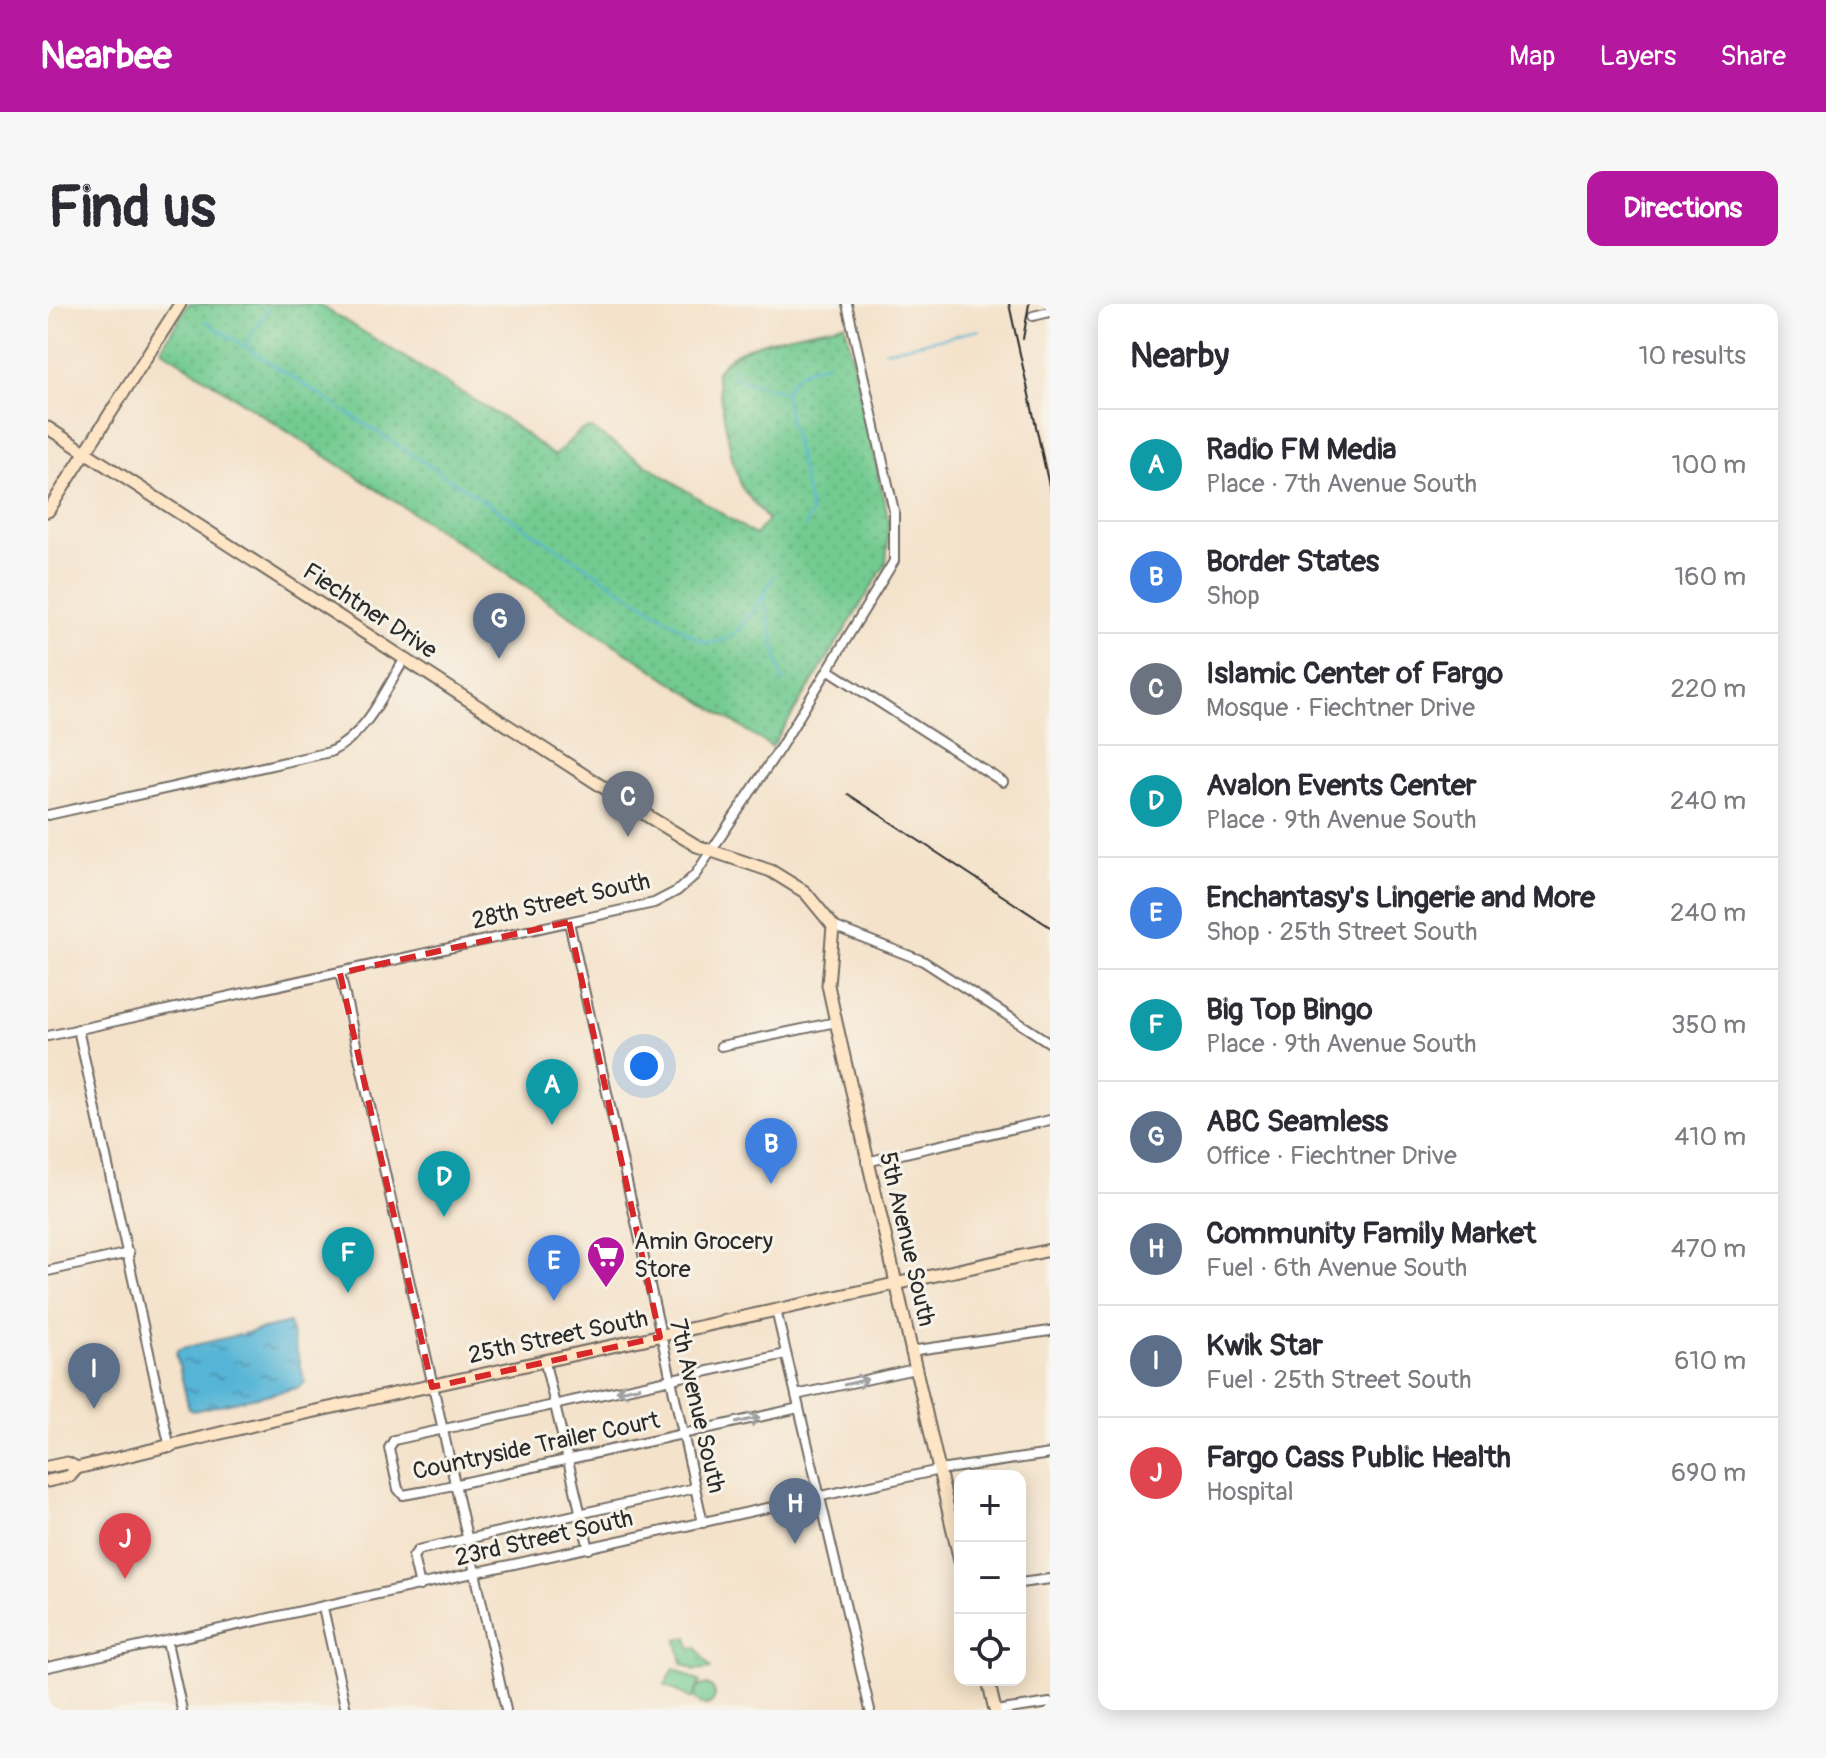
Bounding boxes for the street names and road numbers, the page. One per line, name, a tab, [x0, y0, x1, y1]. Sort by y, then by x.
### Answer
street label: Fiechtner Drive	[297, 557, 443, 665]
street label: 28th Street South	[469, 866, 653, 936]
street label: 5th Avenue South	[873, 1149, 941, 1329]
street label: 25th Street South	[466, 1304, 650, 1370]
street label: 7th Avenue South	[663, 1316, 731, 1496]
street label: Countryside Trailer Court	[410, 1406, 662, 1486]
street label: 23rd Street South	[452, 1503, 636, 1573]

